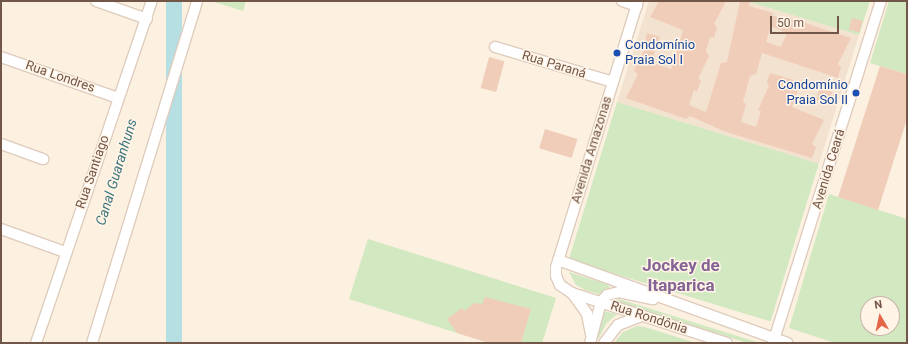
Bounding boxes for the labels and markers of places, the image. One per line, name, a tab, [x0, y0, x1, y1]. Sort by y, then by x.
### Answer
place label: Condomínio Praia Sol I	[625, 38, 695, 69]
marker: Condomínio Praia Sol I	[612, 48, 622, 58]
place label: Condomínio Praia Sol II	[778, 78, 848, 109]
marker: Condomínio Praia Sol II	[851, 88, 861, 98]

